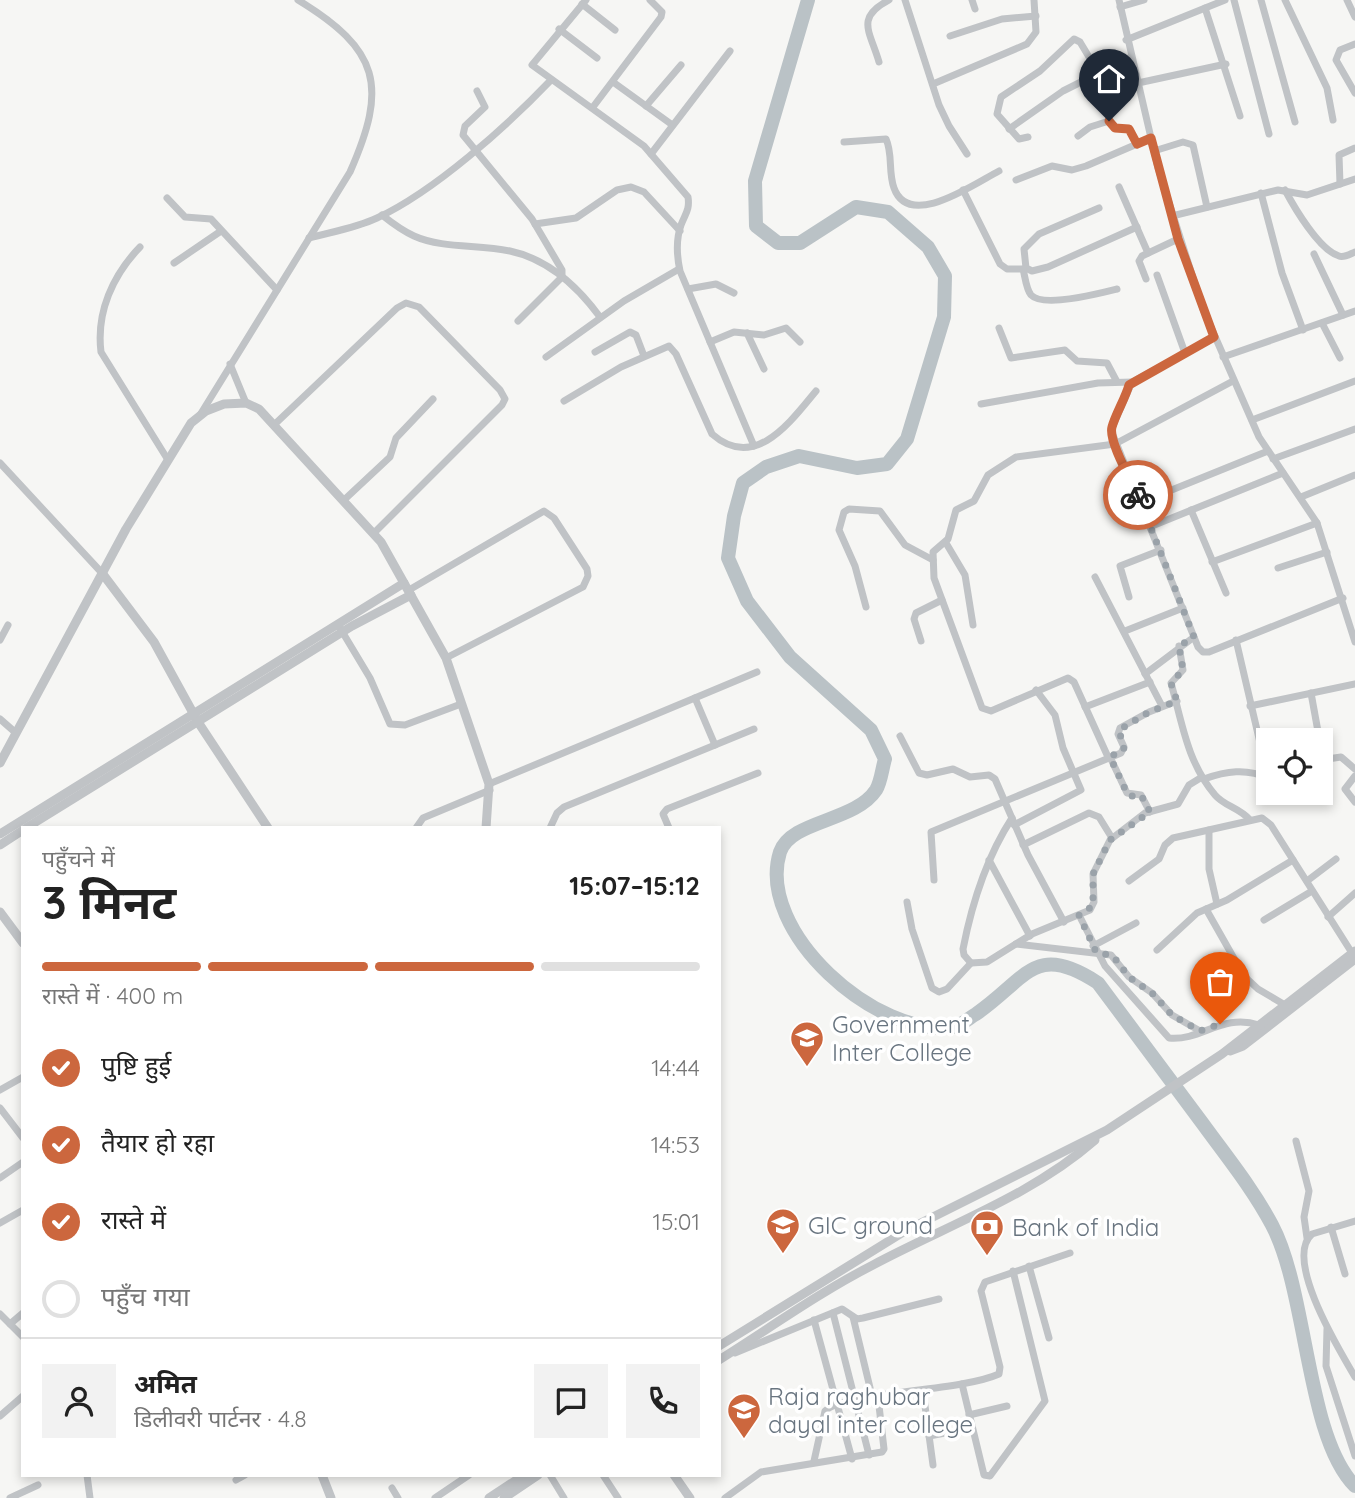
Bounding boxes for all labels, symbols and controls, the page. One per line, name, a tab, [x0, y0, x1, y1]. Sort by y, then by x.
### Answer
pin	[1079, 49, 1139, 121]
icon: home	[1090, 60, 1128, 98]
courier	[1103, 460, 1173, 530]
icon: bike	[1119, 476, 1157, 514]
map controls	[1256, 728, 1333, 805]
button: locate	[1256, 728, 1333, 805]
text: पहुँचने में	[42, 844, 115, 873]
text: 15:07–15:12	[569, 869, 700, 902]
text: 3 मिनट	[42, 873, 176, 931]
pin	[1190, 952, 1250, 1024]
icon: bag	[1201, 963, 1239, 1001]
text: रास्ते में · 400 m	[42, 981, 183, 1010]
place label: Government Inter College	[832, 1009, 972, 1067]
school or university icon: Government Inter College	[788, 1019, 826, 1068]
icon: check	[42, 1049, 80, 1087]
text: पुष्टि हुई	[101, 1049, 171, 1082]
text: 14:44	[651, 1053, 700, 1082]
icon: check	[42, 1126, 80, 1164]
text: तैयार हो रहा	[101, 1126, 214, 1159]
text: 14:53	[651, 1130, 700, 1159]
icon: check	[42, 1203, 80, 1241]
text: रास्ते में	[101, 1203, 166, 1236]
school or university icon: GIC ground	[764, 1206, 802, 1255]
text: 15:01	[652, 1207, 700, 1236]
bank icon: Bank of India	[968, 1208, 1006, 1257]
place label: GIC ground	[808, 1210, 933, 1240]
place label: Bank of India	[1012, 1212, 1159, 1242]
text: पहुँच गया	[101, 1280, 190, 1313]
button: person	[42, 1364, 116, 1438]
button: chat	[534, 1364, 608, 1438]
button: phone	[626, 1364, 700, 1438]
text: अमित	[134, 1367, 197, 1400]
place label: Raja raghubar dayal inter college	[768, 1381, 973, 1439]
school or university icon: Raja raghubar dayal inter college	[725, 1391, 763, 1440]
text: डिलीवरी पार्टनर · 4.8	[134, 1404, 307, 1433]

